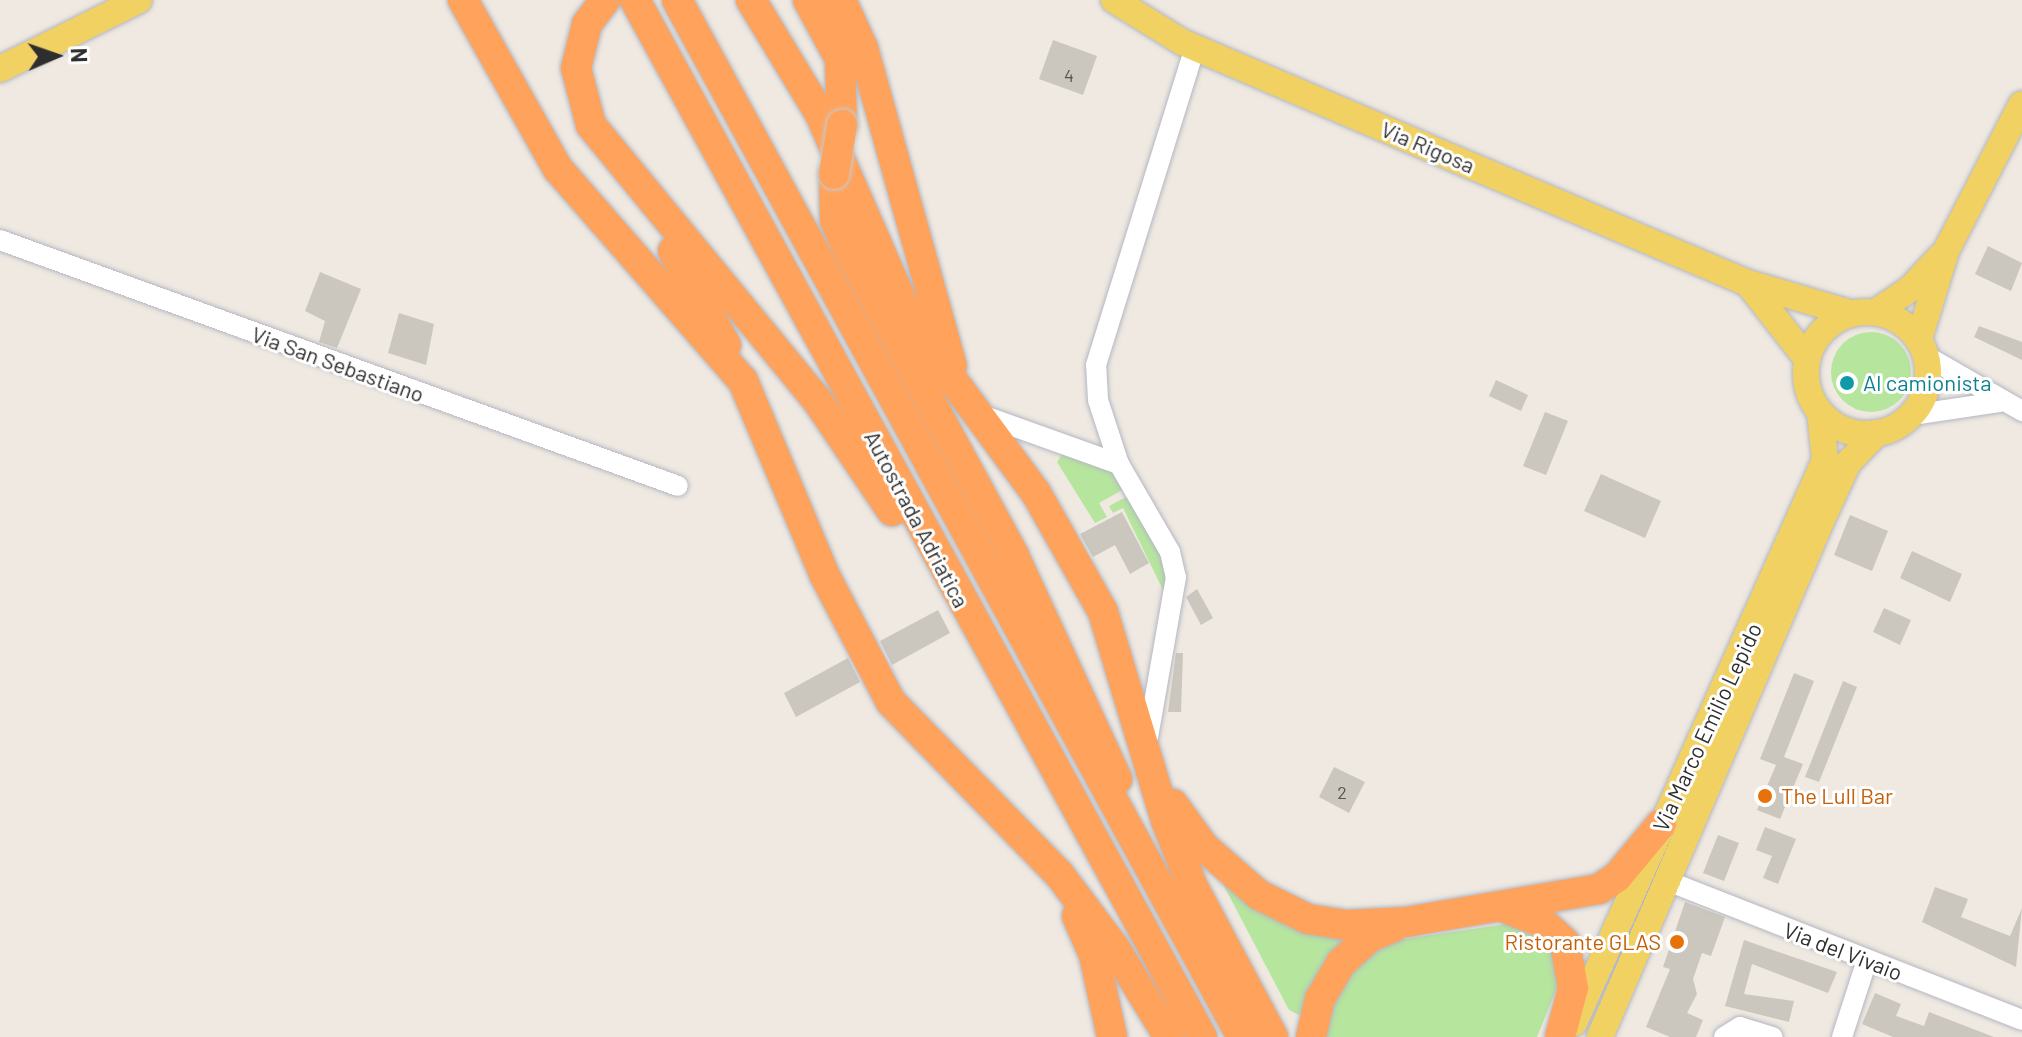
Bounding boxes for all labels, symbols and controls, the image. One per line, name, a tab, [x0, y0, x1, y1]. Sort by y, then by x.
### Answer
north arrow	[16, 16, 96, 96]
text: N	[67, 47, 93, 63]
house number: 4	[1064, 64, 1074, 86]
street label: Via Rigosa	[1377, 116, 1479, 178]
street label: Via San Sebastiano	[248, 321, 428, 407]
place label: Al camionista	[1863, 370, 1992, 396]
marker: Al camionista	[1838, 374, 1856, 392]
street label: Autostrada Adriatica	[859, 426, 975, 612]
street label: Via Marco Emilio Lepido	[1647, 619, 1767, 835]
house number: 2	[1337, 781, 1347, 803]
place label: The Lull Bar	[1781, 783, 1893, 809]
marker: The Lull Bar	[1756, 787, 1774, 805]
street label: Via del Vivaio	[1780, 916, 1906, 986]
place label: Ristorante GLAS	[1505, 929, 1661, 955]
marker: Ristorante GLAS	[1668, 933, 1686, 951]

